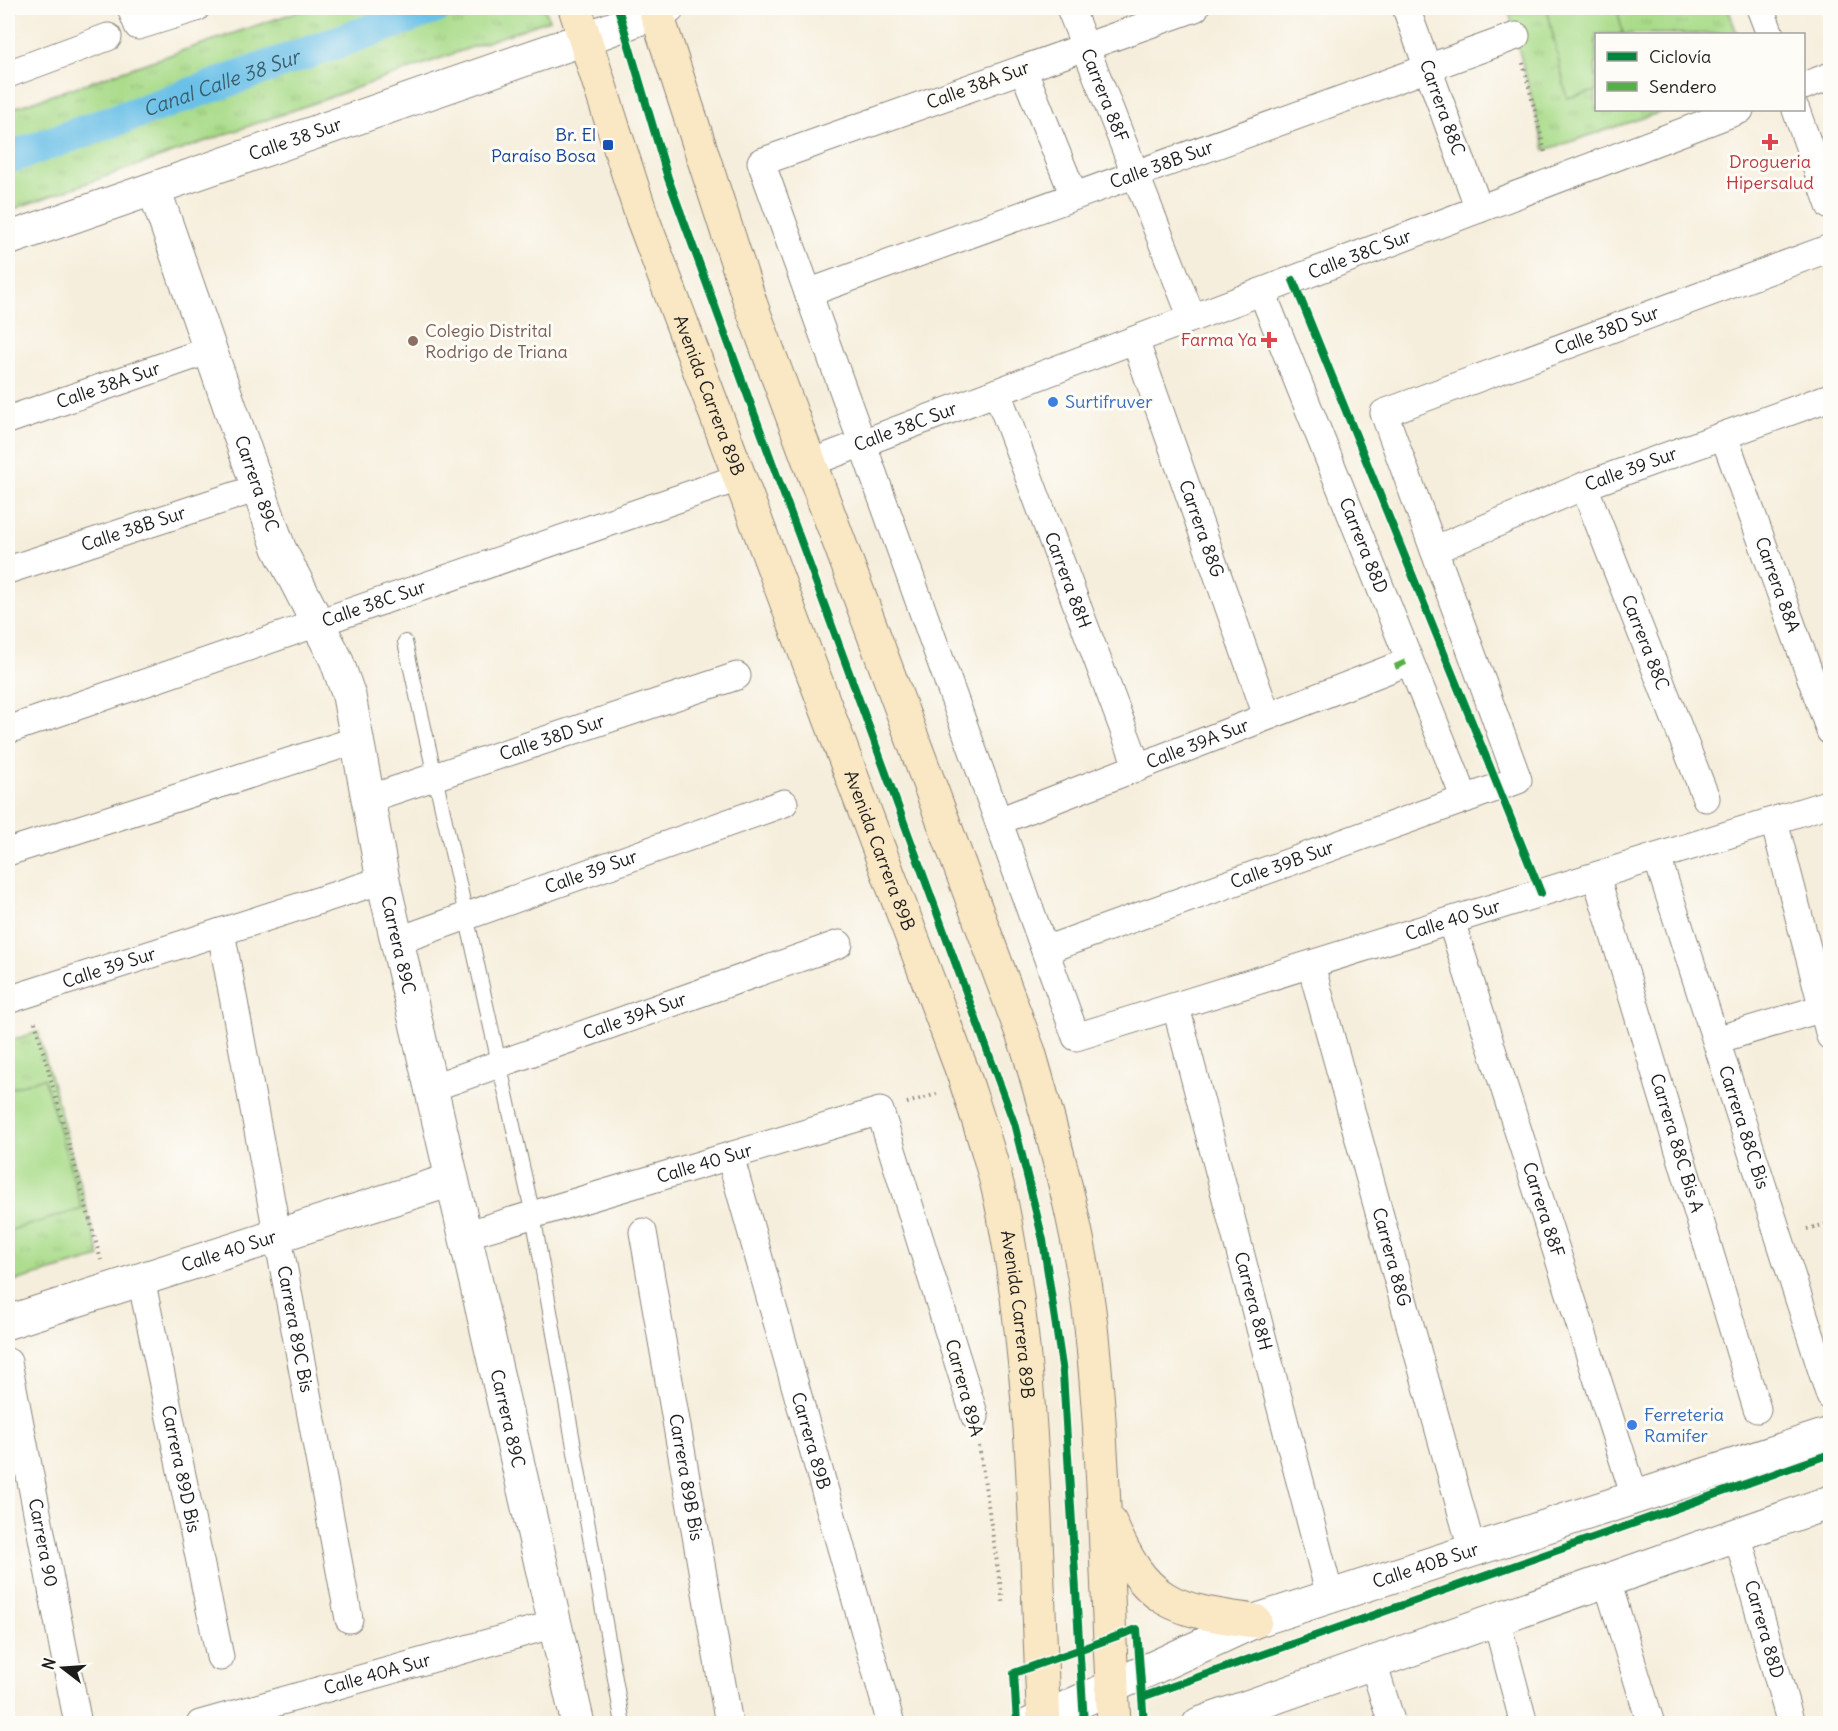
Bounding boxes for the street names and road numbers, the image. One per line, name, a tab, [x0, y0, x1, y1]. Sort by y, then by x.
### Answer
street label: Carrera 88F	[1076, 45, 1134, 145]
street label: Calle 38A Sur	[923, 55, 1033, 114]
street label: Carrera 88C	[1415, 56, 1471, 159]
street label: Calle 38 Sur	[245, 112, 345, 166]
street label: Calle 38B Sur	[1106, 135, 1217, 194]
street label: Calle 38C Sur	[1305, 224, 1415, 284]
street label: Calle 38D Sur	[1551, 300, 1663, 360]
street label: Avenida Carrera 89B	[669, 312, 750, 479]
street label: Calle 38A Sur	[53, 356, 164, 413]
street label: Calle 38C Sur	[850, 396, 961, 456]
street label: Carrera 89C	[230, 432, 284, 535]
street label: Calle 39 Sur	[1581, 441, 1681, 496]
street label: Carrera 88G	[1174, 477, 1229, 580]
street label: Carrera 88D	[1334, 494, 1393, 596]
street label: Calle 38B Sur	[78, 500, 189, 556]
street label: Carrera 88H	[1039, 529, 1097, 632]
street label: Carrera 88A	[1750, 534, 1806, 635]
street label: Calle 38C Sur	[319, 574, 429, 632]
street label: Carrera 88C	[1617, 591, 1675, 693]
street label: Calle 38D Sur	[496, 709, 608, 765]
street label: Calle 39A Sur	[1143, 713, 1253, 774]
street label: Avenida Carrera 89B	[839, 767, 920, 934]
street label: Calle 39B Sur	[1227, 835, 1338, 893]
street label: Calle 39 Sur	[541, 844, 641, 898]
street label: Carrera 89C	[376, 894, 421, 996]
street label: Calle 40 Sur	[1402, 894, 1504, 945]
street label: Calle 39 Sur	[59, 941, 159, 993]
street label: Calle 39A Sur	[580, 987, 690, 1045]
street label: Carrera 88C Bis	[1714, 1063, 1775, 1192]
street label: Carrera 88C Bis A	[1645, 1070, 1709, 1215]
street label: Calle 40 Sur	[654, 1138, 756, 1188]
street label: Carrera 88F	[1518, 1159, 1570, 1260]
street label: Carrera 88G	[1367, 1205, 1416, 1309]
street label: Calle 40 Sur	[178, 1225, 280, 1277]
street label: Avenida Carrera 89B	[996, 1228, 1040, 1400]
street label: Carrera 88H	[1229, 1249, 1277, 1353]
street label: Carrera 89C Bis	[272, 1264, 319, 1394]
street label: Carrera 89A	[940, 1337, 989, 1439]
street label: Carrera 89C	[485, 1367, 530, 1470]
street label: Carrera 89B	[786, 1389, 836, 1492]
street label: Carrera 89D Bis	[157, 1403, 206, 1534]
street label: Carrera 89B Bis	[664, 1412, 709, 1542]
street label: Carrera 90	[24, 1496, 63, 1589]
street label: Calle 40B Sur	[1369, 1537, 1482, 1593]
street label: Carrera 88D	[1740, 1577, 1789, 1681]
street label: Calle 40A Sur	[321, 1647, 434, 1700]

